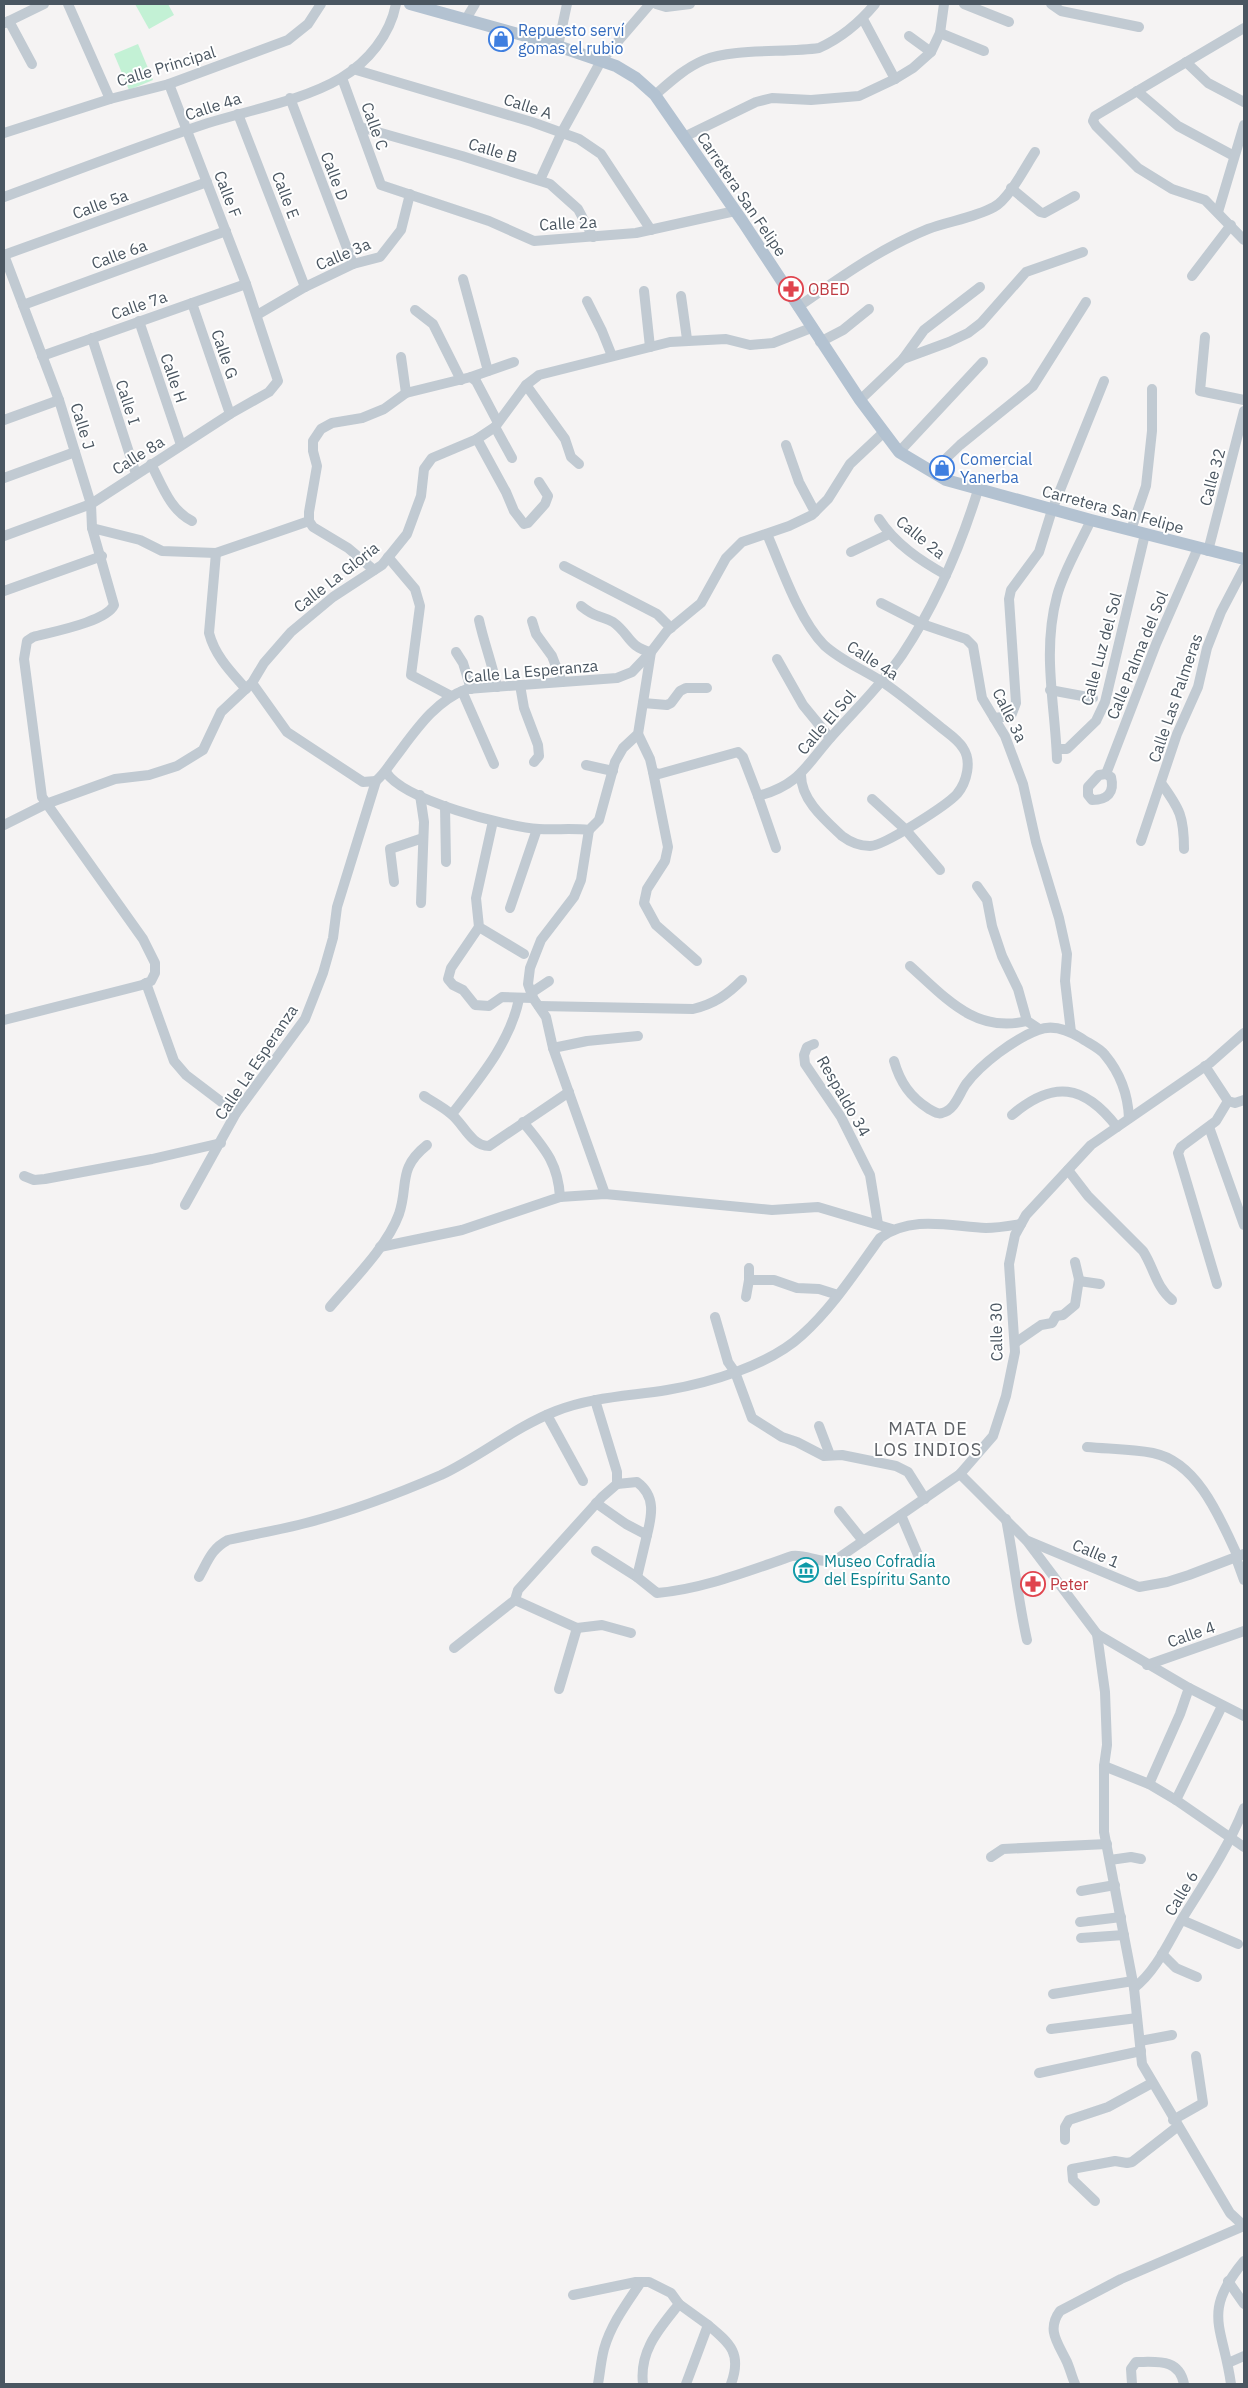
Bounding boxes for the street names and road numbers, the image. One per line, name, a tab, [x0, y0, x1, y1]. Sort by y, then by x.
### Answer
street label: Calle Principal	[114, 41, 218, 91]
street label: Calle 4a	[182, 87, 244, 124]
street label: Calle A	[501, 89, 555, 123]
street label: Calle C	[357, 99, 393, 153]
street label: Carretera San Felipe	[693, 128, 791, 260]
street label: Calle B	[466, 133, 520, 167]
street label: Calle D	[317, 149, 353, 203]
street label: Calle F	[210, 168, 246, 220]
street label: Calle E	[268, 169, 304, 221]
street label: Calle 5a	[69, 185, 131, 223]
street label: Calle 2a	[539, 211, 598, 234]
street label: Calle 3a	[312, 233, 374, 274]
street label: Calle 6a	[88, 235, 150, 273]
street label: Calle 7a	[108, 286, 170, 324]
street label: Calle G	[207, 327, 243, 381]
street label: Calle H	[156, 351, 192, 405]
street label: Calle I	[111, 377, 145, 427]
street label: Calle J	[66, 400, 100, 452]
street label: Calle 8a	[108, 431, 168, 479]
street label: Calle 32	[1195, 446, 1229, 508]
street label: Carretera San Felipe	[1040, 480, 1186, 538]
street label: Calle 2a	[892, 511, 950, 563]
street label: Calle La Gloria	[289, 537, 383, 617]
street label: Calle Palma del Sol	[1102, 588, 1172, 722]
street label: Calle Luz del Sol	[1076, 590, 1126, 708]
street label: Calle Las Palmeras	[1144, 631, 1206, 765]
street label: Calle 4a	[843, 636, 903, 684]
street label: Calle La Esperanza	[463, 655, 599, 687]
street label: Calle El Sol	[792, 685, 860, 759]
street label: Calle 3a	[988, 685, 1032, 746]
street label: Calle La Esperanza	[210, 1000, 302, 1123]
street label: Respaldo 34	[813, 1052, 875, 1140]
street label: Calle 30	[985, 1302, 1007, 1362]
street label: Calle 1	[1069, 1534, 1123, 1572]
street label: Calle 4	[1164, 1617, 1218, 1651]
street label: Calle 6	[1160, 1867, 1202, 1919]

